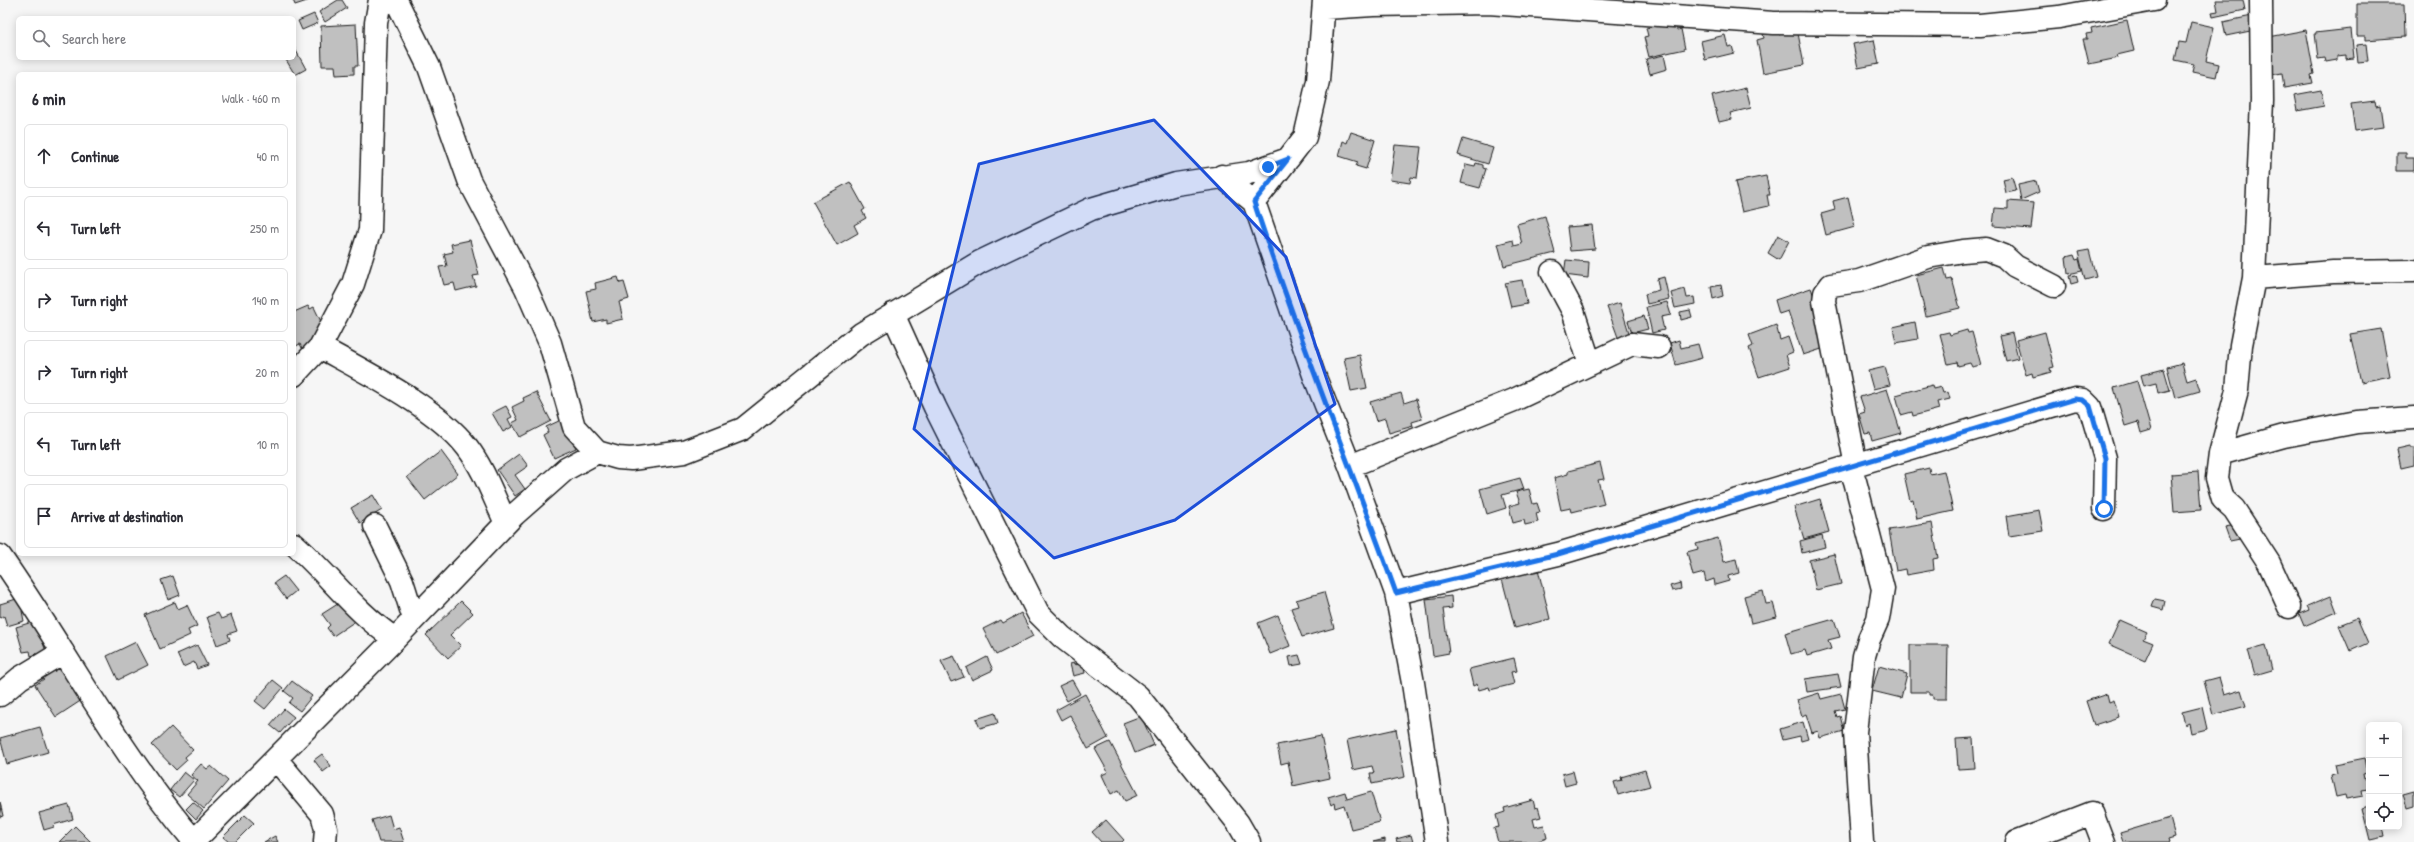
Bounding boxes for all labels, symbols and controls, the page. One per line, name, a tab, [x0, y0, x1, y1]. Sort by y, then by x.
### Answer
search box	[16, 16, 296, 60]
icon: search	[30, 27, 52, 49]
text: Search here	[62, 28, 126, 49]
text: 6 min	[32, 87, 66, 110]
text: Walk · 460 m	[222, 89, 280, 107]
icon: ahead	[33, 145, 55, 167]
text: Continue	[71, 146, 119, 167]
text: 40 m	[256, 147, 279, 165]
route end	[1259, 158, 1277, 176]
icon: left	[33, 217, 55, 239]
text: Turn left	[71, 218, 121, 239]
text: 250 m	[250, 219, 279, 237]
icon: right	[33, 289, 55, 311]
text: Turn right	[71, 290, 127, 311]
text: 140 m	[252, 291, 279, 309]
icon: right	[33, 361, 55, 383]
text: Turn right	[71, 362, 127, 383]
text: 20 m	[255, 363, 279, 381]
icon: left	[33, 433, 55, 455]
text: Turn left	[71, 434, 121, 455]
text: 10 m	[257, 435, 279, 453]
route start	[2095, 500, 2113, 518]
icon: arrive	[33, 505, 55, 527]
text: Arrive at destination	[71, 506, 183, 527]
map controls	[2366, 722, 2402, 830]
button: +	[2366, 722, 2402, 758]
button: −	[2366, 758, 2402, 794]
button: locate	[2366, 794, 2402, 830]

